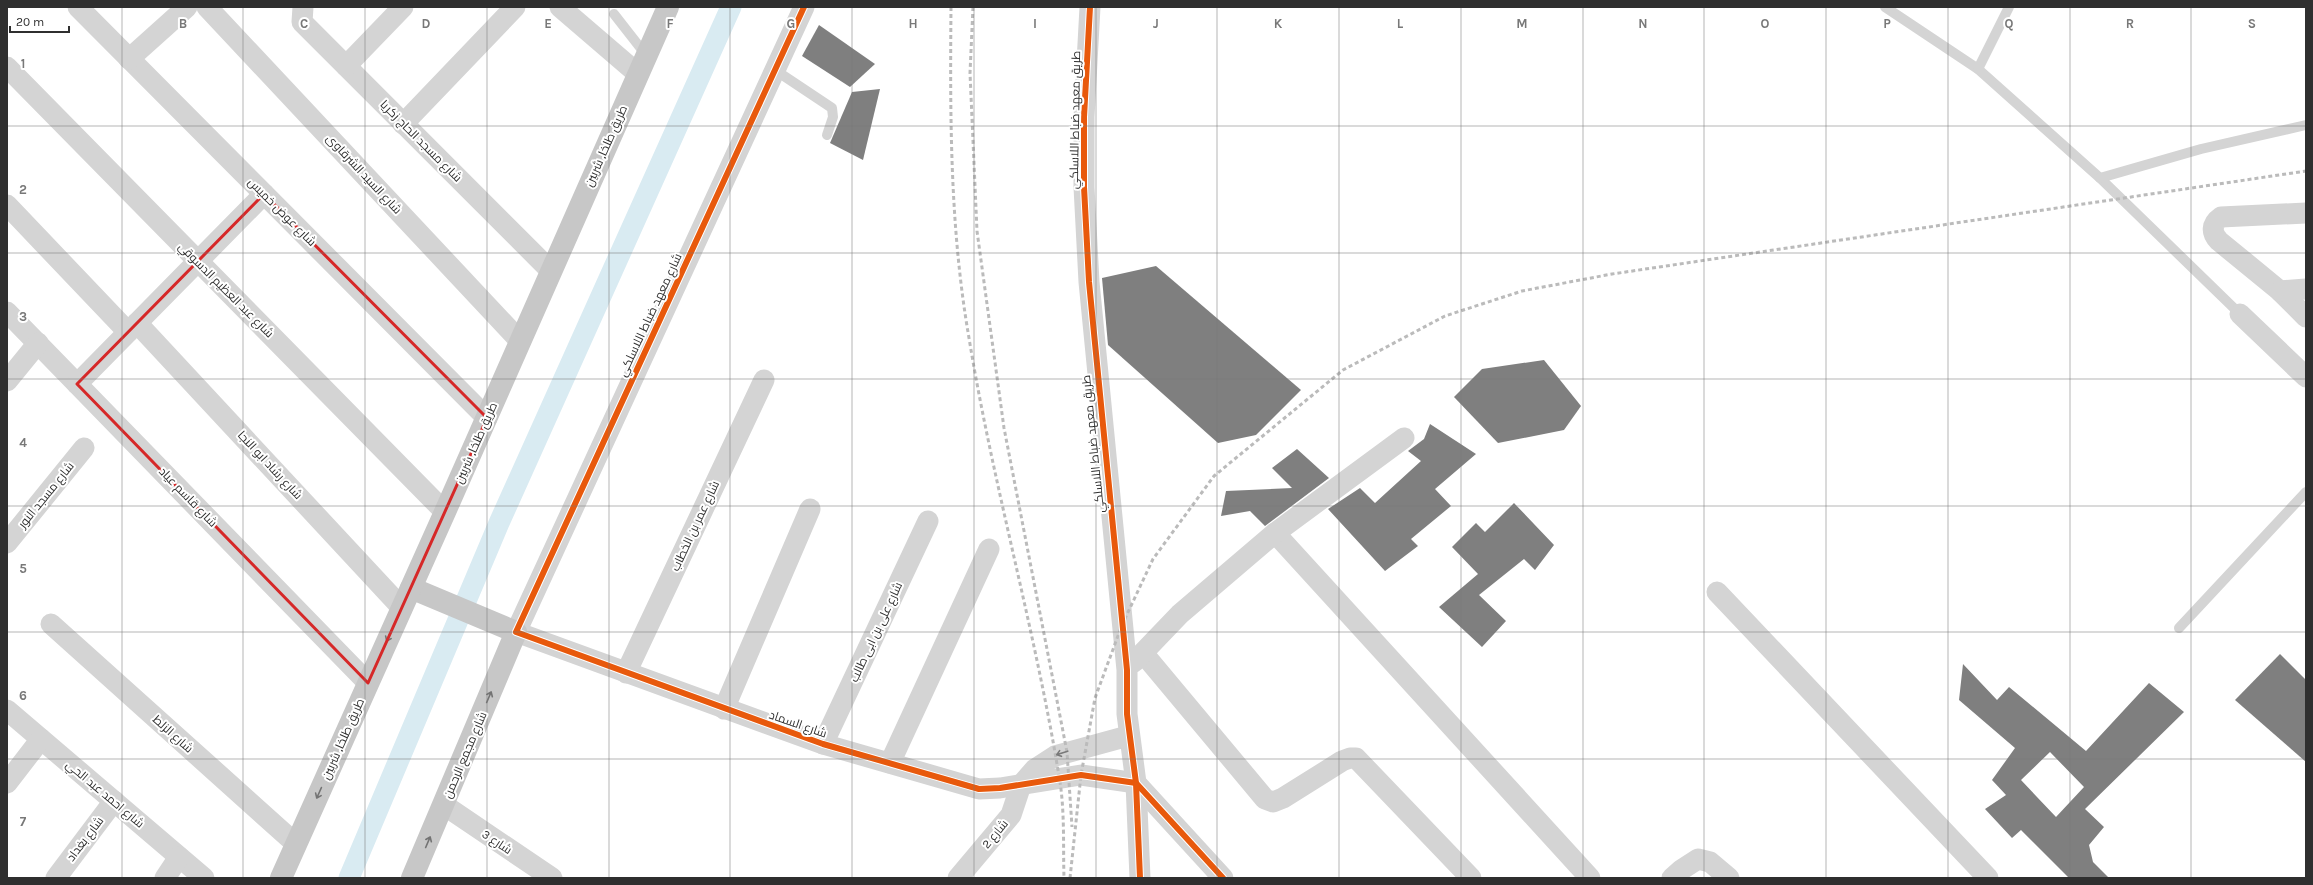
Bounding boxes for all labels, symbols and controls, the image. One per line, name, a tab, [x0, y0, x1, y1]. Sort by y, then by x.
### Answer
scale bar	[10, 8, 69, 34]
text: 20 m	[16, 15, 44, 29]
text: B	[179, 16, 187, 31]
text: C	[300, 16, 308, 31]
text: D	[422, 16, 431, 31]
text: E	[544, 16, 552, 31]
text: F	[666, 16, 674, 31]
text: G	[787, 16, 795, 31]
text: H	[908, 16, 918, 31]
text: I	[1033, 16, 1037, 31]
text: J	[1153, 16, 1159, 31]
text: K	[1274, 16, 1283, 31]
text: L	[1397, 16, 1404, 31]
text: M	[1516, 16, 1528, 31]
text: N	[1638, 16, 1648, 31]
text: O	[1761, 16, 1770, 31]
text: P	[1883, 16, 1891, 31]
text: Q	[2005, 16, 2014, 31]
text: R	[2126, 16, 2134, 31]
text: S	[2248, 16, 2256, 31]
street label: طريق معهد ضباط اللاسلكي	[1067, 51, 1086, 189]
text: 1	[21, 56, 25, 71]
street label: شارع مسجد الحاج زكريا	[377, 97, 465, 185]
street label: طريق طلخا, شربين	[582, 103, 630, 189]
street label: شارع السيد الشرقاوى	[323, 131, 405, 218]
street label: شارع عوض خميس	[244, 175, 319, 250]
text: 2	[19, 182, 27, 197]
street label: شارع عبد العظيم الدسوقي	[173, 240, 277, 343]
street label: شارع معهد ضباط اللاسلكي	[615, 251, 687, 380]
text: 3	[19, 309, 27, 324]
street label: طريق معهد ضباط اللاسلكي	[1079, 374, 1110, 514]
street label: طريق طلخا, شربين	[452, 400, 500, 486]
street label: شارع رشاد ابو النجا	[234, 428, 305, 503]
text: 4	[19, 435, 27, 450]
street label: شارع مسجد النور	[15, 459, 78, 532]
street label: شارع قاسم عياد	[155, 464, 220, 531]
street label: شارع عمر بن الخطاب	[668, 479, 723, 574]
text: 5	[19, 561, 27, 576]
street label: شارع على بن ابى طالب	[847, 580, 906, 685]
one-way arrow	[385, 630, 393, 642]
text: 6	[19, 688, 27, 703]
one-way arrow	[486, 691, 493, 703]
street label: طريق طلخا, شربين	[319, 696, 367, 782]
street label: شارع السماد	[767, 708, 829, 741]
street label: شارع مجمع الرحمن	[440, 709, 491, 801]
street label: شارع الزلط	[149, 712, 196, 756]
one-way arrow	[1056, 750, 1069, 757]
street label: شارع احمد عبد الحي	[61, 757, 147, 833]
one-way arrow	[315, 787, 322, 799]
text: 7	[20, 814, 27, 829]
street label: شارع بغداد	[64, 814, 107, 865]
street label: شارع 2	[979, 817, 1012, 852]
street label: شارع 3	[479, 827, 515, 858]
one-way arrow	[424, 837, 432, 849]

